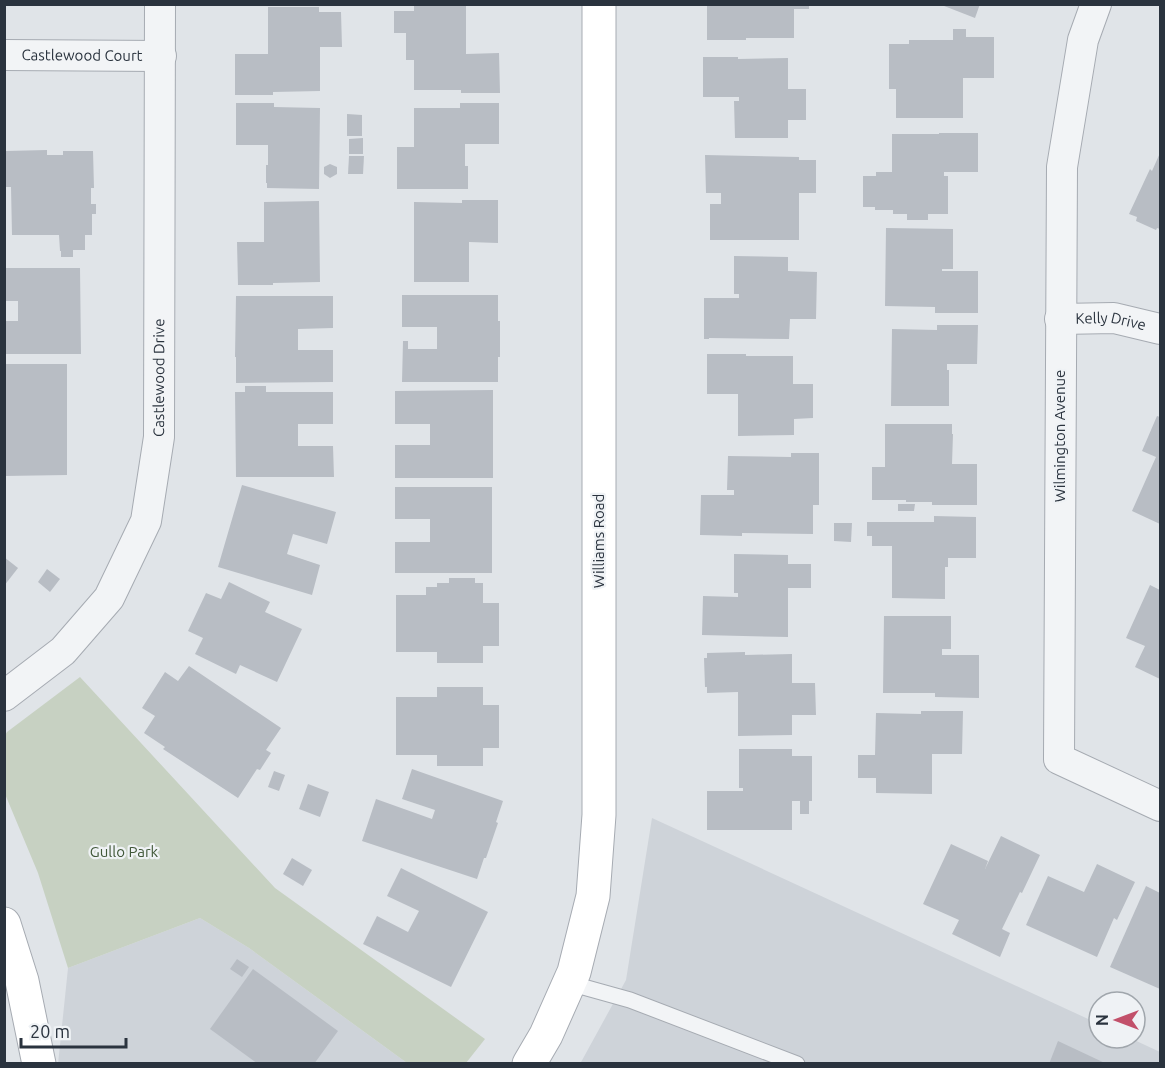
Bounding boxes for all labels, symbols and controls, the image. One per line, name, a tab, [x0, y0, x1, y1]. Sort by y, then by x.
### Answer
street label: Castlewood Court	[21, 46, 143, 64]
street label: Kelly Drive	[1075, 309, 1148, 333]
street label: Castlewood Drive	[150, 319, 167, 437]
street label: Wilmington Avenue	[1051, 370, 1068, 502]
street label: Williams Road	[590, 494, 607, 588]
park label: Gullo Park	[90, 843, 159, 860]
north arrow	[1087, 990, 1147, 1050]
scale bar	[21, 1011, 126, 1049]
text: N	[1093, 1014, 1111, 1026]
text: 20 m	[30, 1021, 70, 1041]

